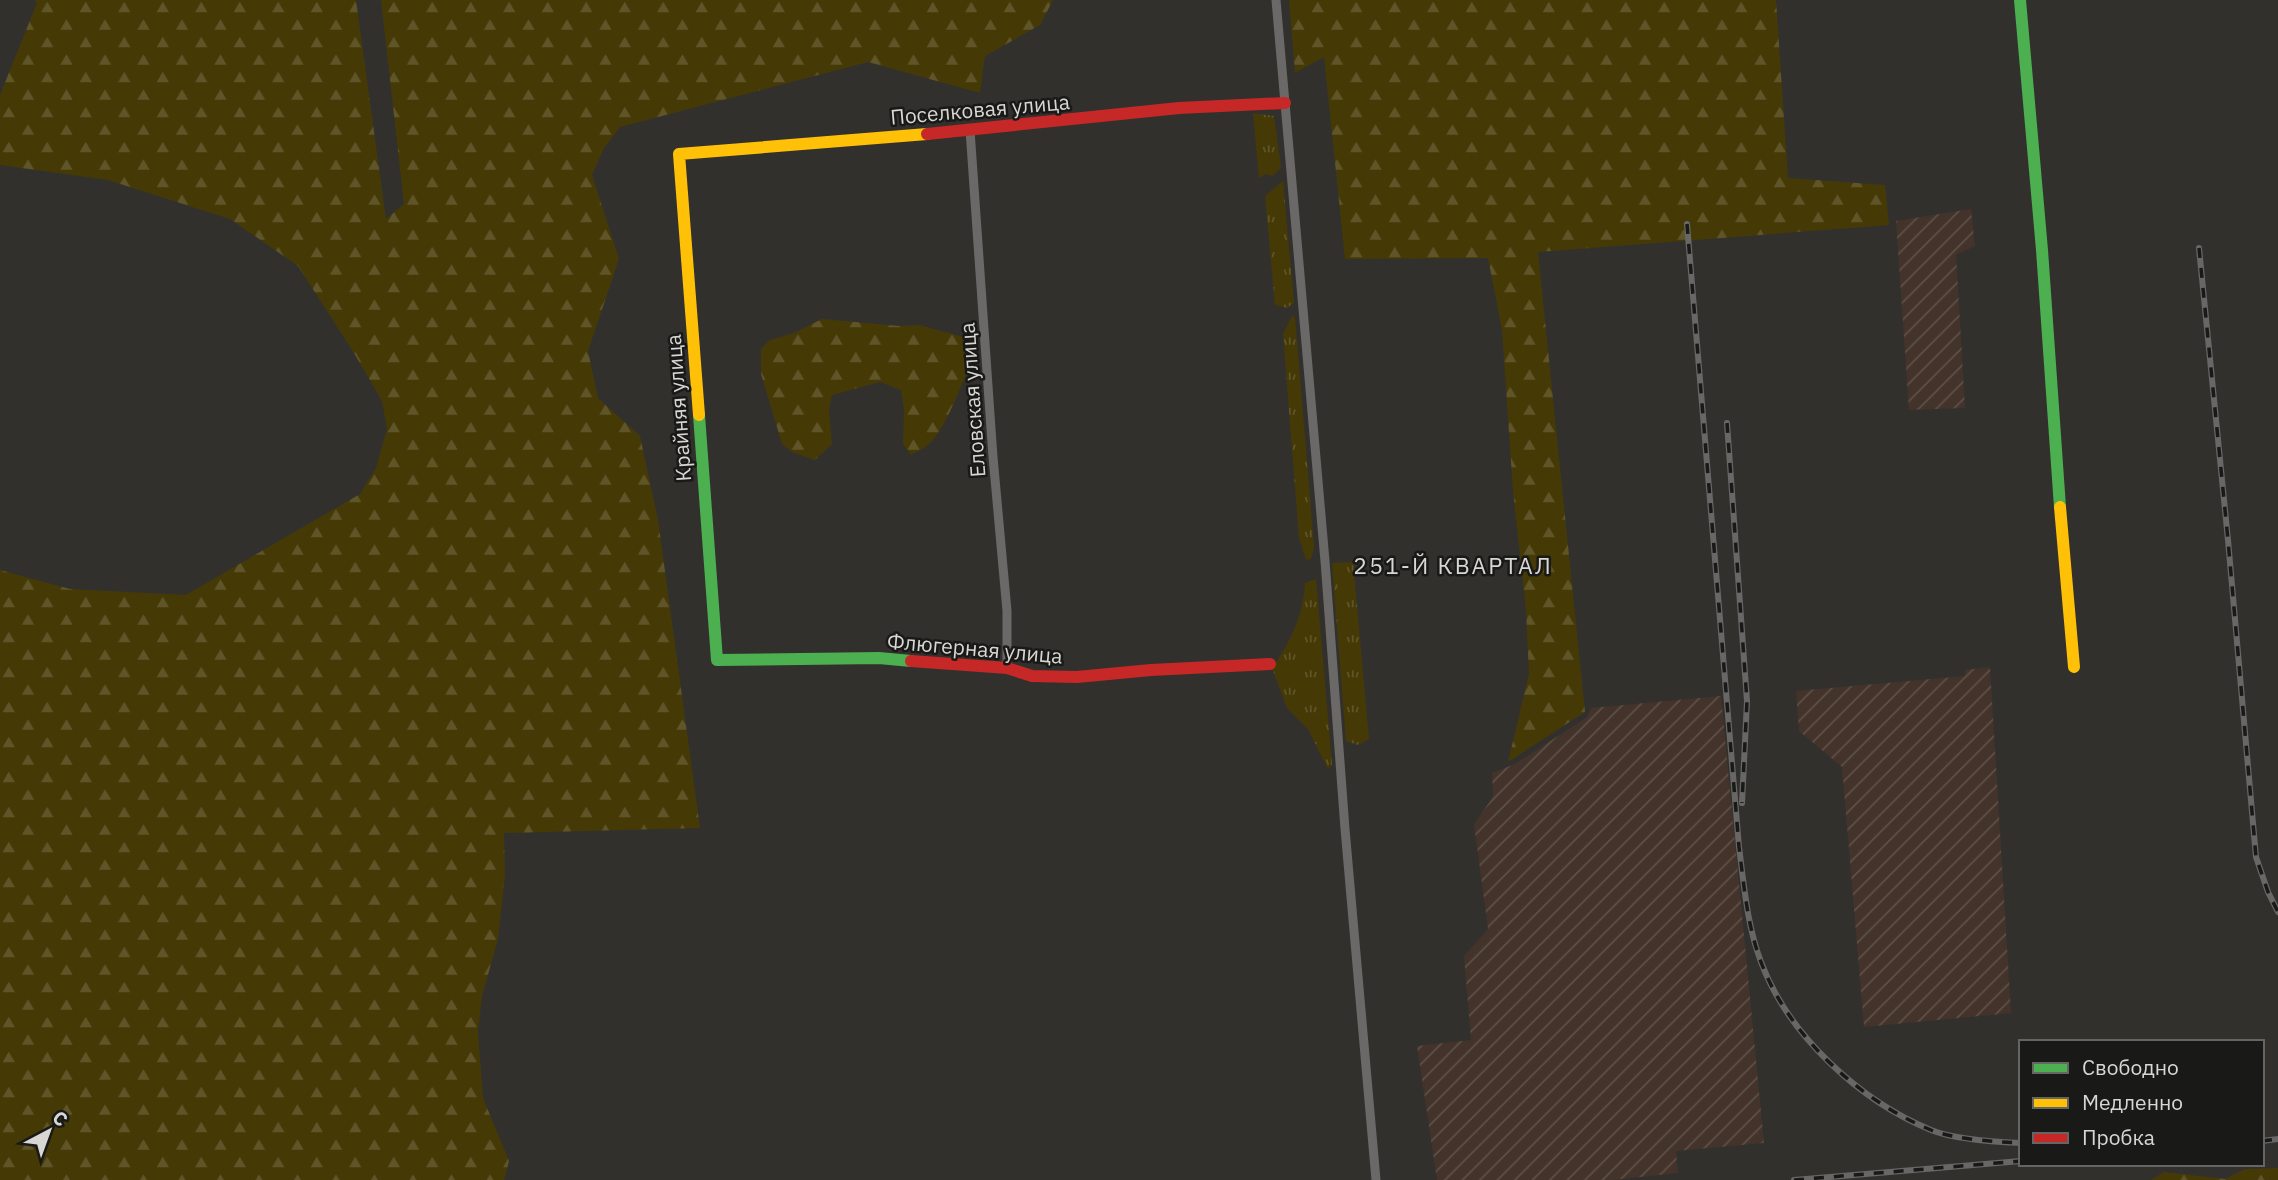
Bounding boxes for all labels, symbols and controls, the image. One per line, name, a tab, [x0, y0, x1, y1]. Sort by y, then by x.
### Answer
street label: Поселковая улица	[889, 87, 1071, 131]
street label: Еловская улица	[953, 322, 991, 478]
street label: Крайняя улица	[659, 333, 697, 483]
district label: 251-Й КВАРТАЛ	[1353, 550, 1553, 580]
street label: Флюгерная улица	[886, 626, 1064, 670]
legend	[2019, 1040, 2264, 1166]
text: Свободно	[2082, 1053, 2179, 1081]
text: Медленно	[2082, 1088, 2183, 1116]
north arrow	[14, 1096, 84, 1166]
text: С	[48, 1105, 73, 1131]
text: Пробка	[2082, 1123, 2155, 1151]

